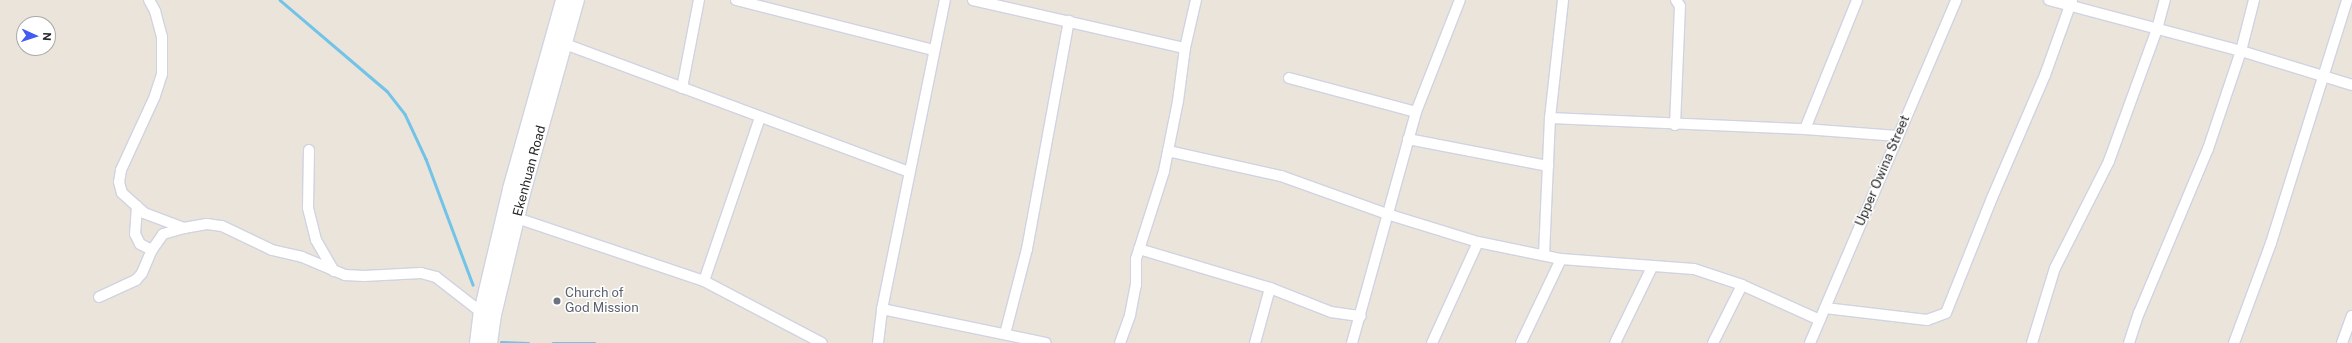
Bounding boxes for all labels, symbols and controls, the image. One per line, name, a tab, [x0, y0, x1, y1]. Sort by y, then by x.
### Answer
north arrow	[16, 16, 56, 56]
text: N	[41, 32, 53, 41]
street label: Upper Owina Street	[1853, 113, 1913, 229]
street label: Ekenhuan Road	[510, 124, 550, 218]
place label: Church of God Mission	[565, 286, 639, 317]
marker: Church of God Mission	[552, 296, 562, 306]

